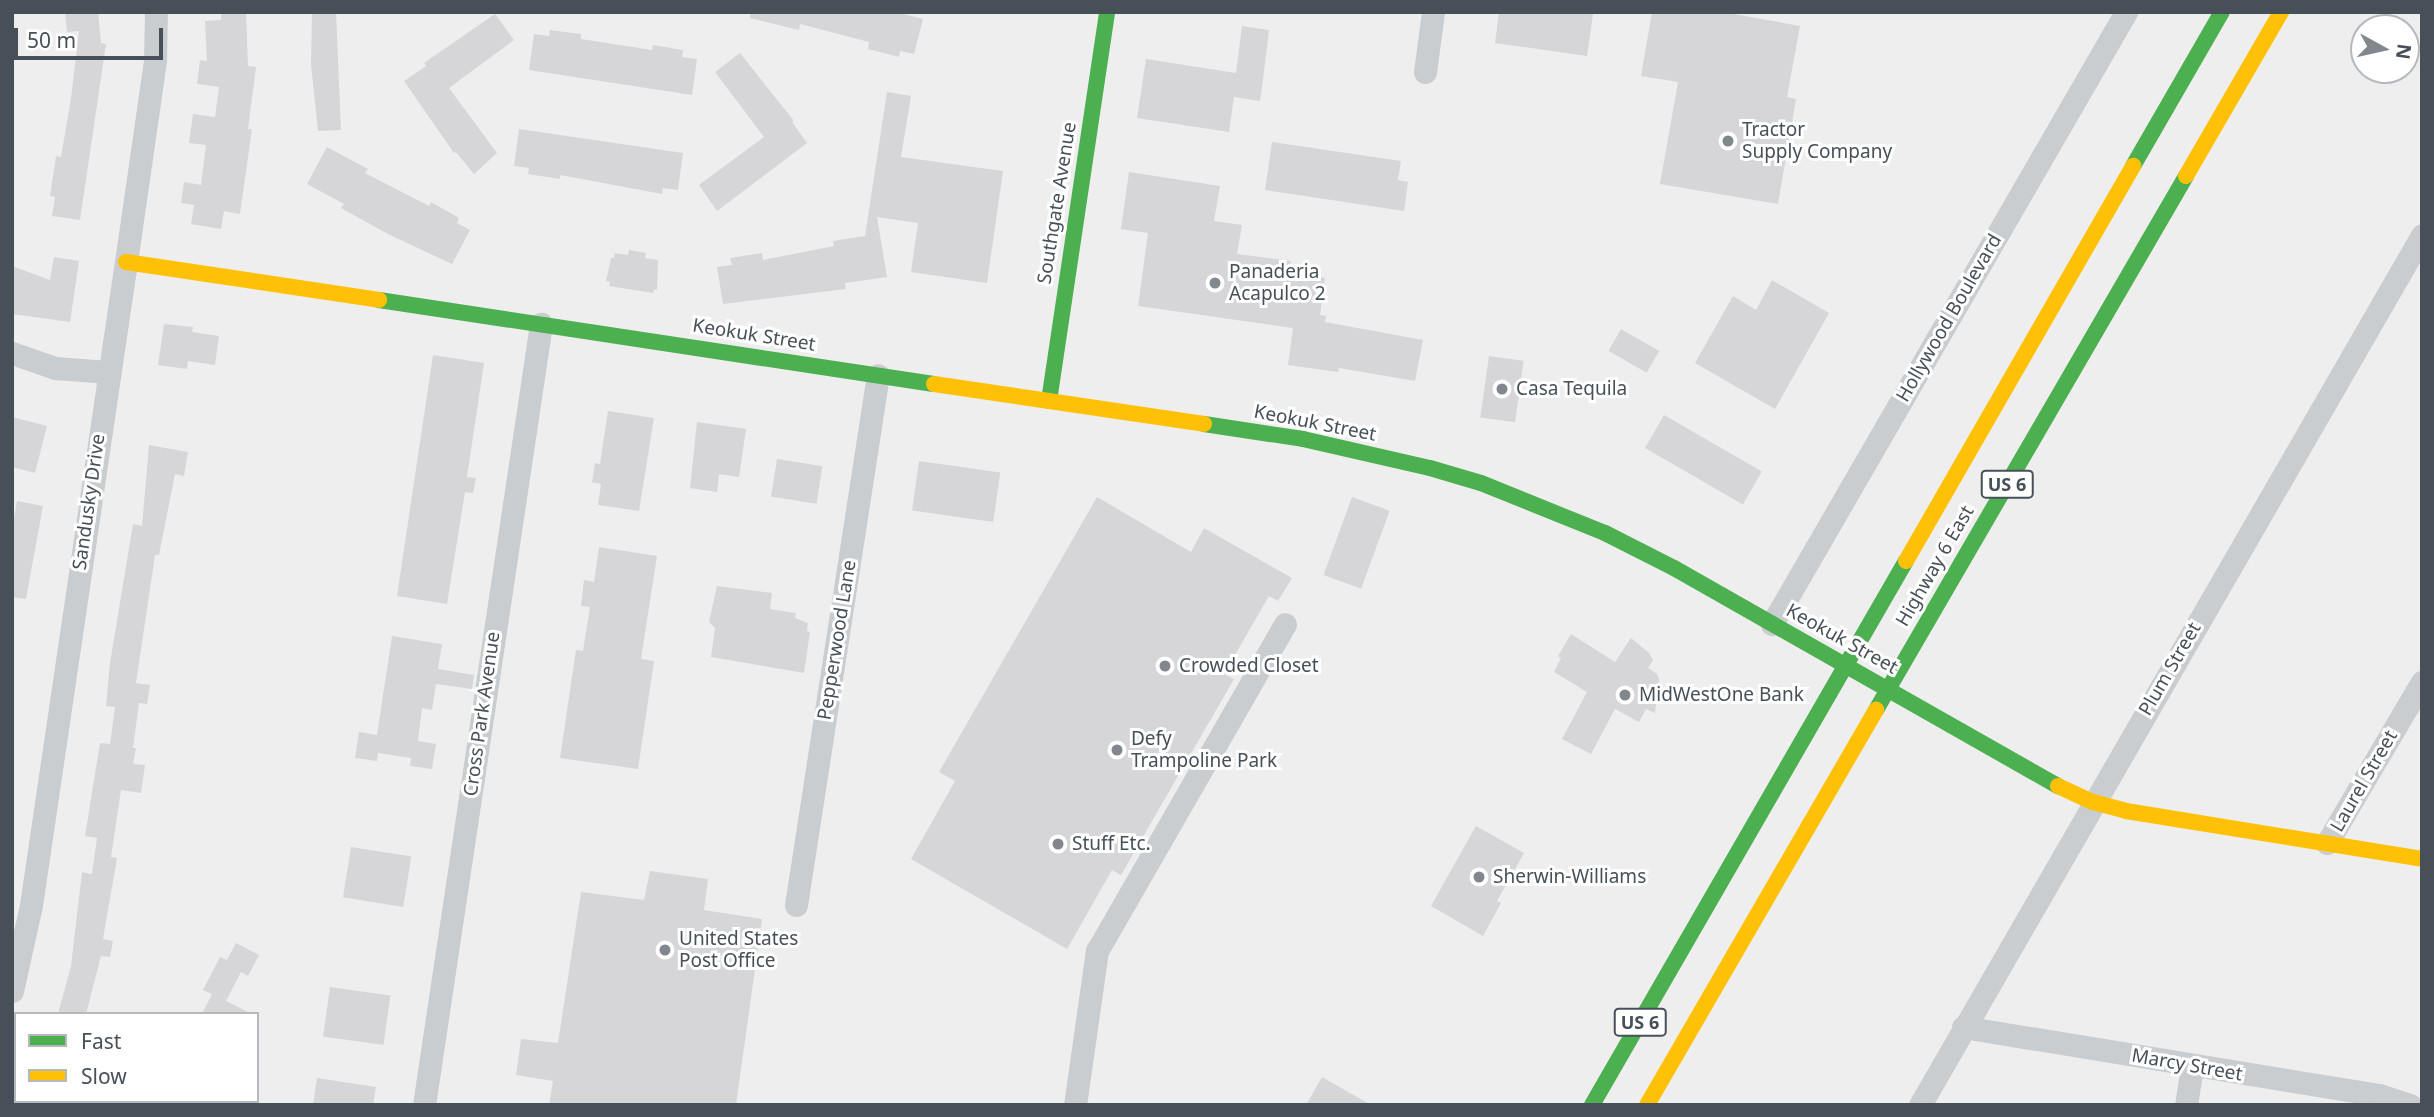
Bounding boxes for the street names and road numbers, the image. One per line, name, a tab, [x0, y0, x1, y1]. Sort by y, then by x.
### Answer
street label: Southgate Avenue	[1033, 120, 1081, 286]
street label: Hollywood Boulevard	[1892, 230, 2006, 406]
street label: Keokuk Street	[691, 314, 817, 356]
street label: Keokuk Street	[1252, 400, 1378, 446]
street label: Sandusky Drive	[68, 433, 110, 571]
road number: US 6	[1979, 470, 2035, 498]
street label: Highway 6 East	[1891, 502, 1979, 630]
street label: Pepperwood Lane	[813, 558, 861, 722]
street label: Keokuk Street	[1782, 599, 1902, 679]
street label: Plum Street	[2134, 618, 2206, 720]
street label: Cross Park Avenue	[459, 630, 505, 798]
street label: Laurel Street	[2326, 726, 2402, 836]
road number: US 6	[1612, 1007, 1668, 1036]
street label: Marcy Street	[2130, 1044, 2244, 1086]

